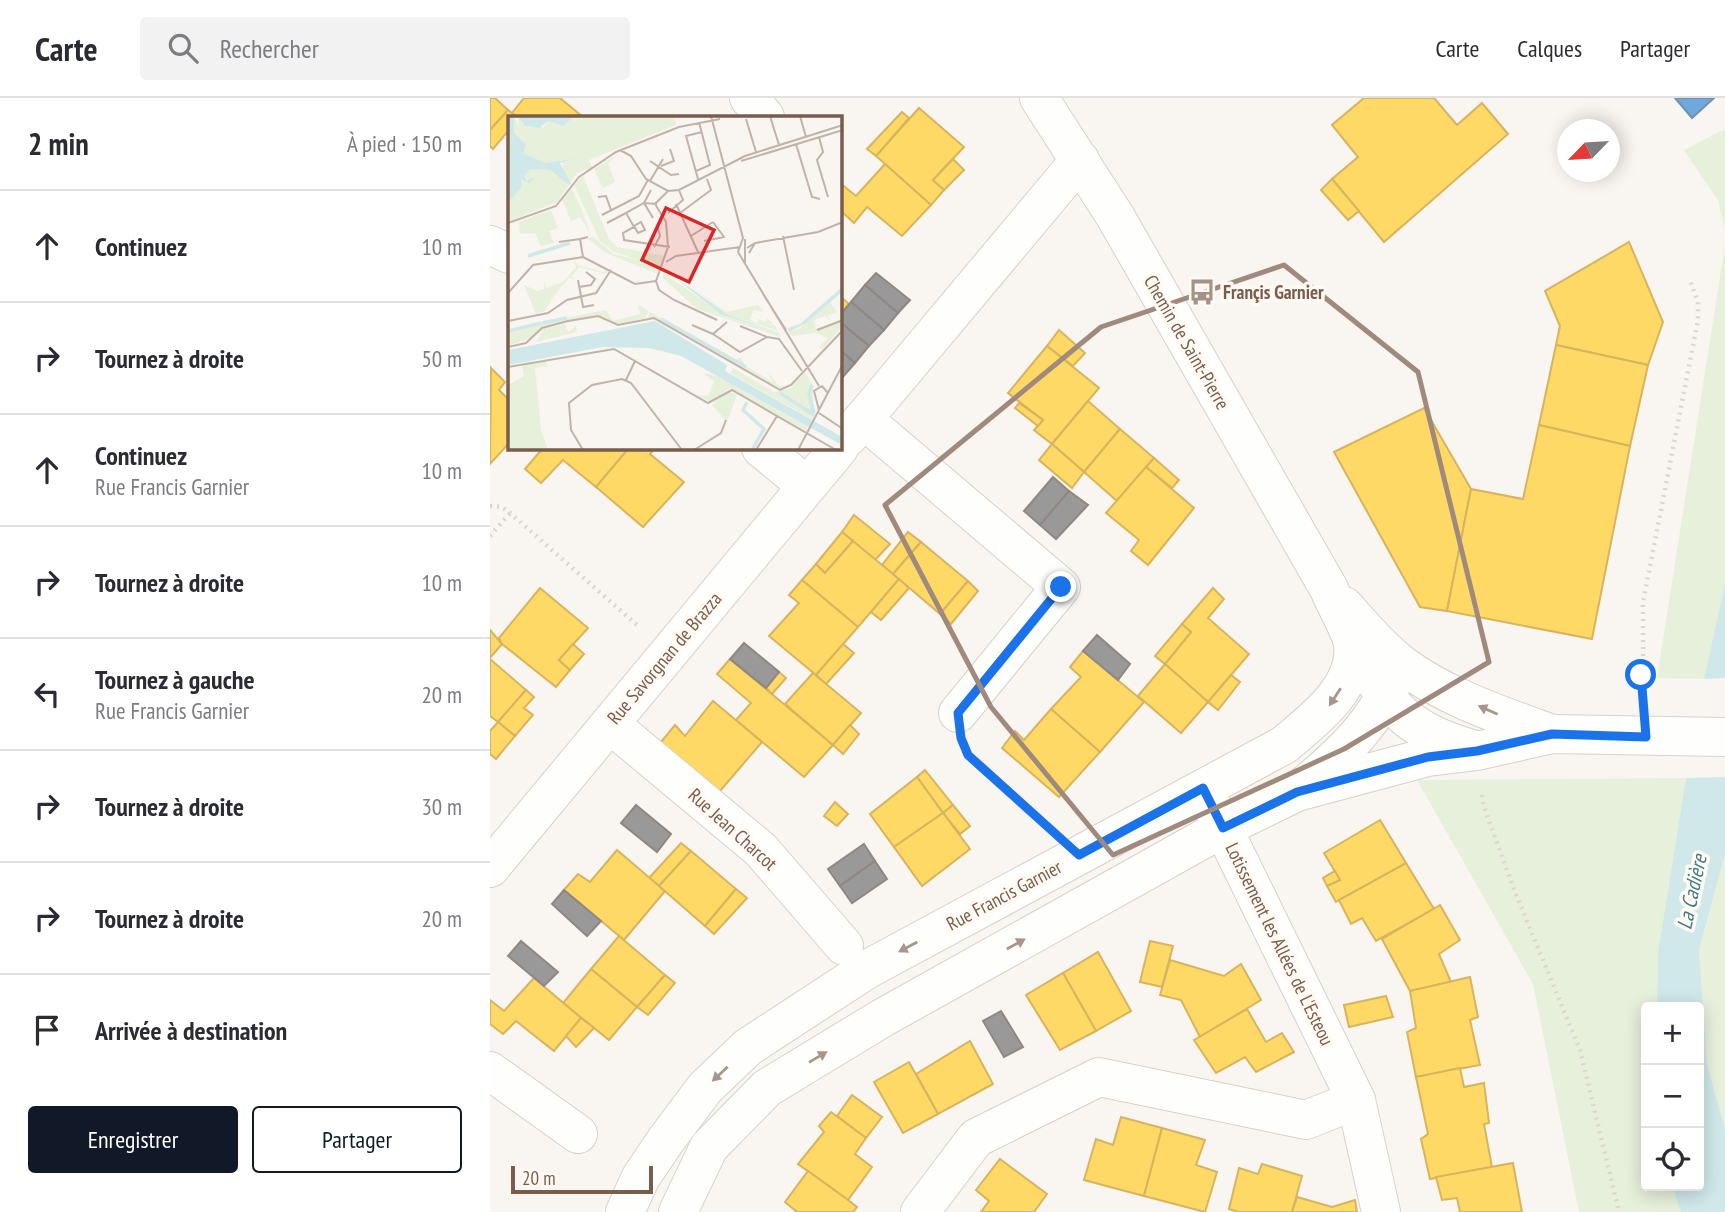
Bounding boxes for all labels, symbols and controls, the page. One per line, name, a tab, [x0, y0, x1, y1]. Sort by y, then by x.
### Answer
search box	[140, 17, 630, 80]
text: Carte	[35, 27, 98, 70]
icon: search	[164, 29, 202, 67]
text: Rechercher	[220, 32, 319, 65]
text: Carte	[1436, 33, 1479, 64]
text: Calques	[1517, 33, 1582, 64]
text: Partager	[1620, 33, 1690, 64]
inset map	[508, 116, 842, 450]
north arrow	[1557, 119, 1620, 182]
text: 2 min	[28, 124, 89, 163]
text: À pied · 150 m	[347, 129, 462, 158]
icon: ahead	[28, 227, 66, 265]
text: Continuez	[95, 230, 187, 263]
text: 10 m	[421, 232, 462, 261]
street label: Chemin de Saint-Pierre	[1139, 271, 1235, 414]
bus stop icon: Françis Garnier	[1187, 277, 1217, 307]
place label: Françis Garnier	[1223, 280, 1324, 304]
icon: right	[28, 339, 66, 377]
text: Tournez à droite	[95, 342, 244, 375]
text: 50 m	[421, 344, 462, 373]
text: Continuez	[95, 439, 187, 472]
icon: ahead	[28, 451, 66, 489]
text: 10 m	[421, 456, 462, 485]
text: Rue Francis Garnier	[95, 472, 249, 501]
icon: right	[28, 563, 66, 601]
text: Tournez à droite	[95, 566, 244, 599]
text: 10 m	[421, 568, 462, 597]
route end	[1045, 571, 1076, 602]
street label: Rue Savorgnan de Brazza	[602, 587, 726, 729]
route start	[1625, 659, 1656, 690]
text: Tournez à gauche	[95, 663, 255, 696]
icon: left	[28, 675, 66, 713]
text: 20 m	[421, 680, 462, 709]
one-way arrow	[1328, 687, 1341, 707]
text: Rue Francis Garnier	[95, 696, 249, 725]
one-way arrow	[1477, 704, 1498, 715]
street label: Rue Jean Charcot	[684, 783, 783, 876]
icon: right	[28, 787, 66, 825]
text: Tournez à droite	[95, 790, 244, 823]
text: 30 m	[421, 792, 462, 821]
street label: Lotissement les Allées de L'Esteou	[1220, 839, 1340, 1049]
water label: La Cadière	[1670, 851, 1713, 932]
street label: Rue Francis Garnier	[942, 854, 1067, 935]
icon: right	[28, 899, 66, 937]
text: Tournez à droite	[95, 902, 244, 935]
text: 20 m	[421, 904, 462, 933]
one-way arrow	[1006, 938, 1026, 950]
one-way arrow	[898, 941, 918, 953]
map controls	[1641, 1002, 1704, 1191]
button: +	[1641, 1002, 1704, 1065]
icon: arrive	[28, 1011, 66, 1049]
text: Arrivée à destination	[95, 1014, 287, 1047]
one-way arrow	[809, 1050, 828, 1063]
one-way arrow	[712, 1065, 729, 1081]
button: −	[1641, 1065, 1704, 1128]
button: Enregistrer	[28, 1106, 238, 1173]
button: Partager	[252, 1106, 462, 1173]
button: locate	[1641, 1128, 1704, 1191]
scale bar	[511, 1163, 653, 1195]
text: 20 m	[522, 1166, 556, 1190]

